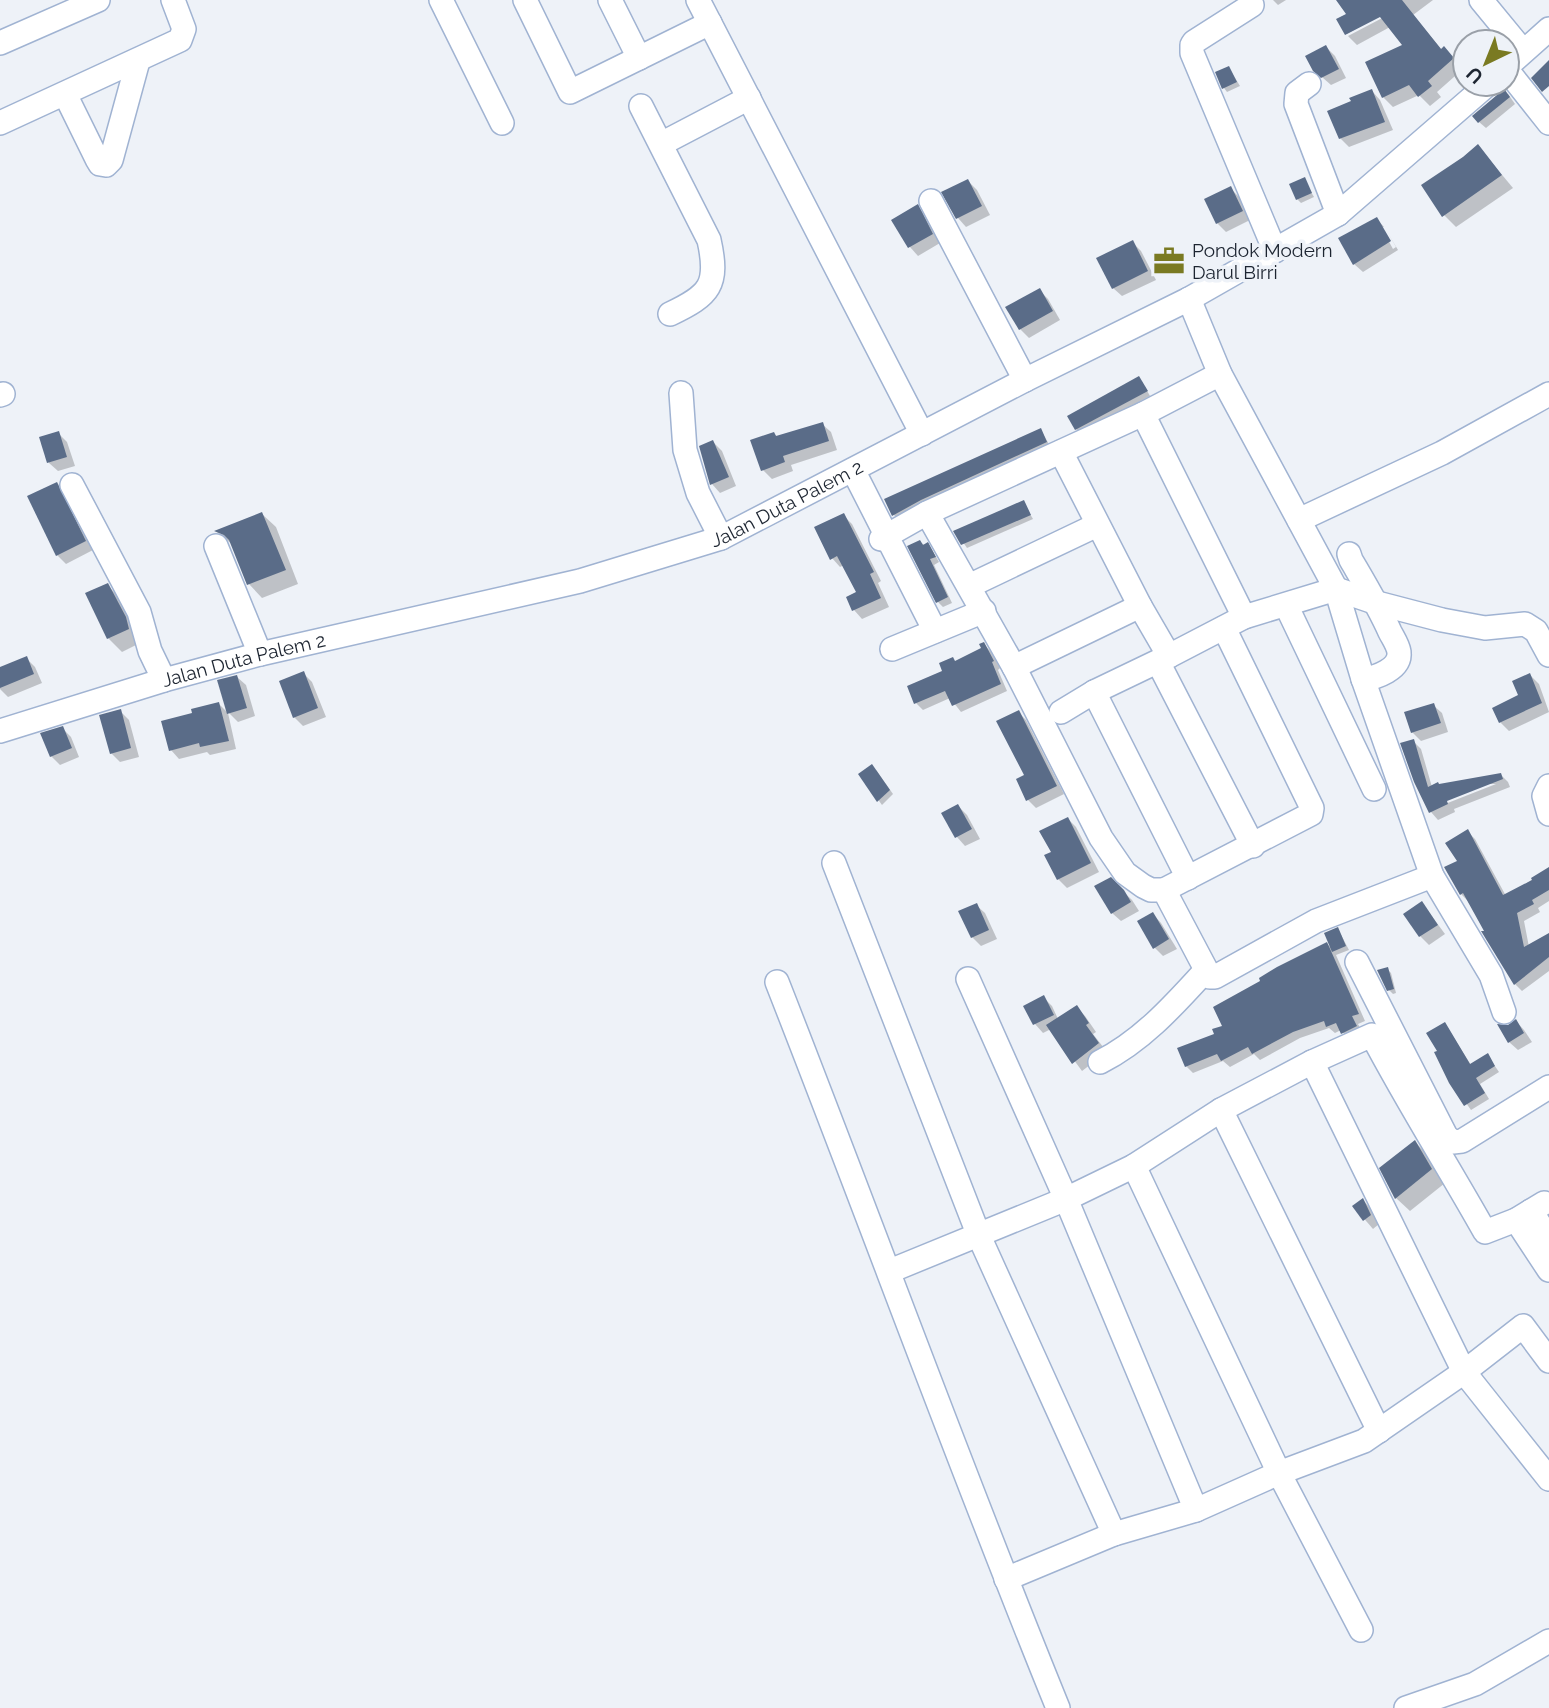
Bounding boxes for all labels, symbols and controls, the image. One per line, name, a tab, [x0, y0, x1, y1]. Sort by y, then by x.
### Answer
north arrow	[1451, 28, 1521, 98]
text: U	[1462, 63, 1487, 88]
place label: Pondok Modern Darul Birri	[1192, 239, 1333, 283]
office icon: Pondok Modern Darul Birri	[1152, 244, 1186, 278]
street label: Jalan Duta Palem 2	[708, 455, 866, 551]
street label: Jalan Duta Palem 2	[159, 628, 328, 691]

